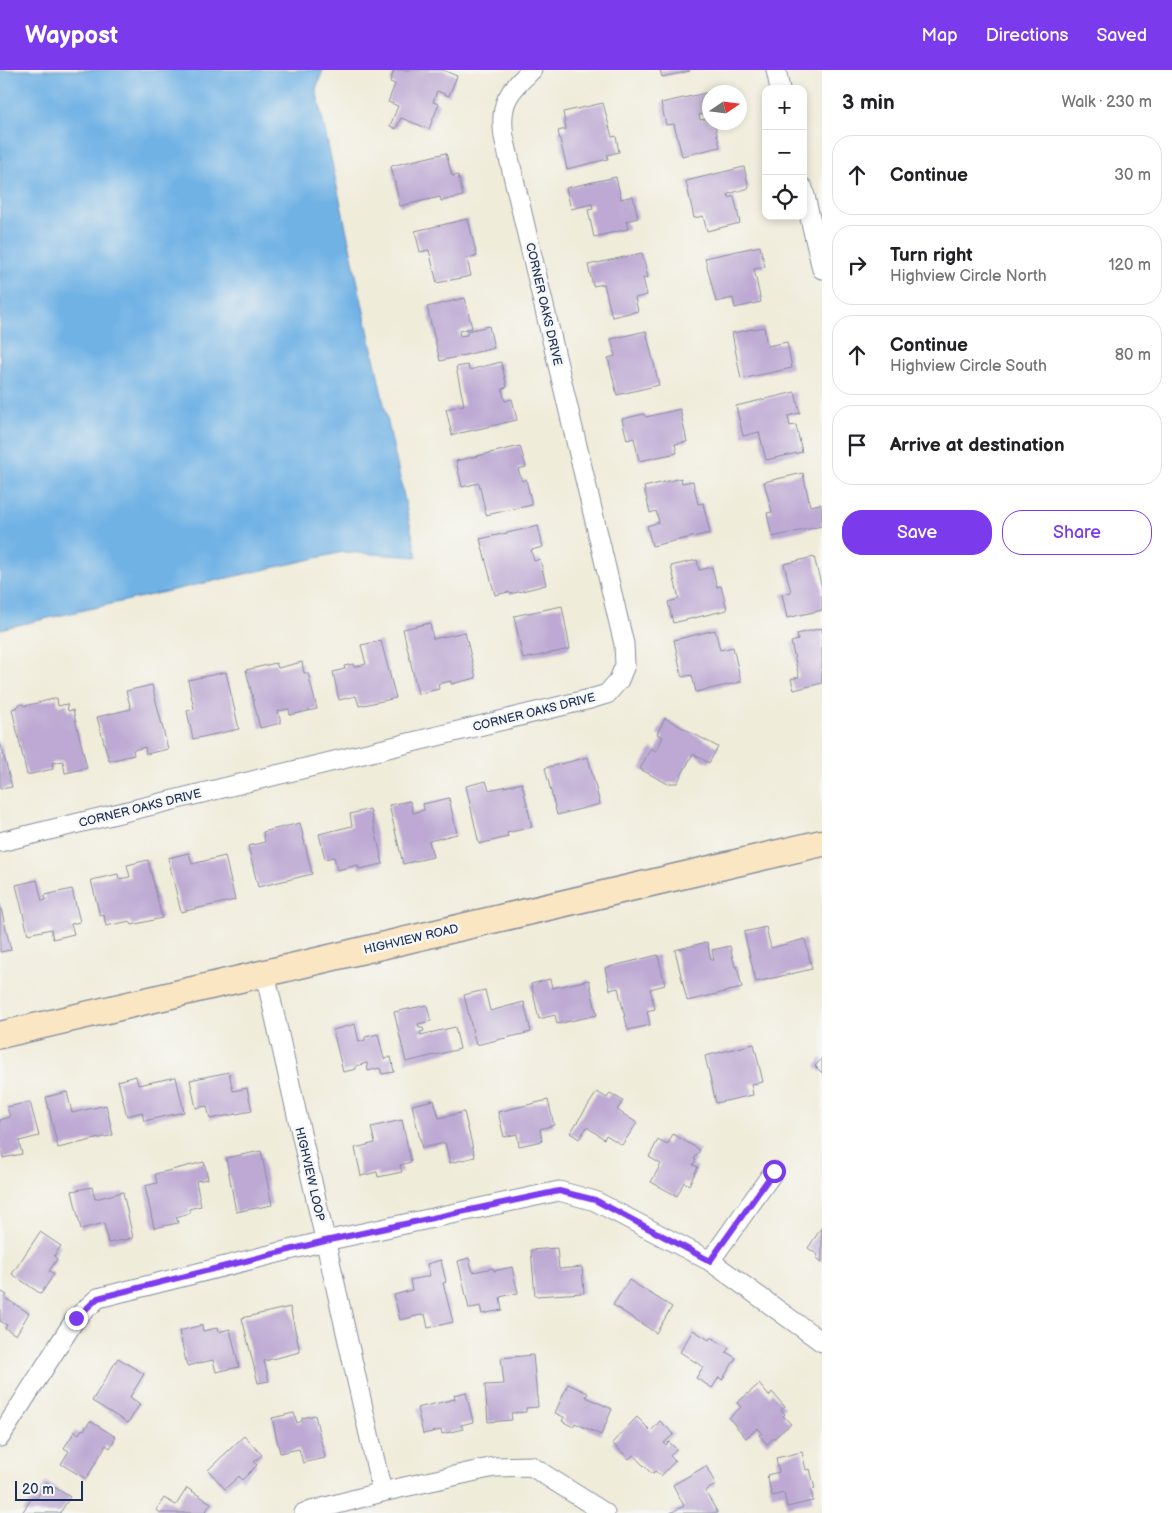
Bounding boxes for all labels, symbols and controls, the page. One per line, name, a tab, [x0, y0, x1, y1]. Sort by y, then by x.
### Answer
text: Waypost	[25, 21, 118, 50]
text: Map	[922, 25, 958, 46]
text: Directions	[986, 25, 1068, 46]
text: Saved	[1096, 25, 1147, 46]
north arrow	[702, 85, 747, 130]
map controls	[762, 85, 807, 220]
button: +	[762, 85, 807, 130]
text: 3 min	[842, 90, 895, 115]
text: Walk · 230 m	[1062, 93, 1152, 112]
button: −	[762, 130, 807, 175]
icon: ahead	[843, 161, 871, 189]
text: Continue	[890, 164, 968, 187]
text: 30 m	[1114, 166, 1151, 185]
button: locate	[762, 175, 807, 220]
street label: CORNER OAKS DRIVE	[522, 241, 565, 367]
text: Turn right	[890, 244, 973, 267]
icon: right	[843, 251, 871, 279]
text: 120 m	[1108, 256, 1151, 275]
text: Highview Circle North	[890, 267, 1047, 286]
text: Continue	[890, 334, 968, 357]
icon: ahead	[843, 341, 871, 369]
text: 80 m	[1115, 346, 1151, 365]
text: Highview Circle South	[890, 357, 1047, 376]
icon: arrive	[843, 431, 871, 459]
text: Arrive at destination	[890, 434, 1065, 457]
button: Save	[842, 510, 992, 555]
button: Share	[1002, 510, 1152, 555]
street label: CORNER OAKS DRIVE	[471, 690, 597, 735]
street label: CORNER OAKS DRIVE	[77, 786, 203, 831]
street label: HIGHVIEW ROAD	[362, 921, 460, 958]
street label: HIGHVIEW LOOP	[291, 1126, 328, 1223]
route start	[763, 1160, 786, 1183]
route end	[65, 1307, 88, 1330]
scale bar	[15, 1478, 82, 1501]
text: 20 m	[22, 1481, 54, 1498]

